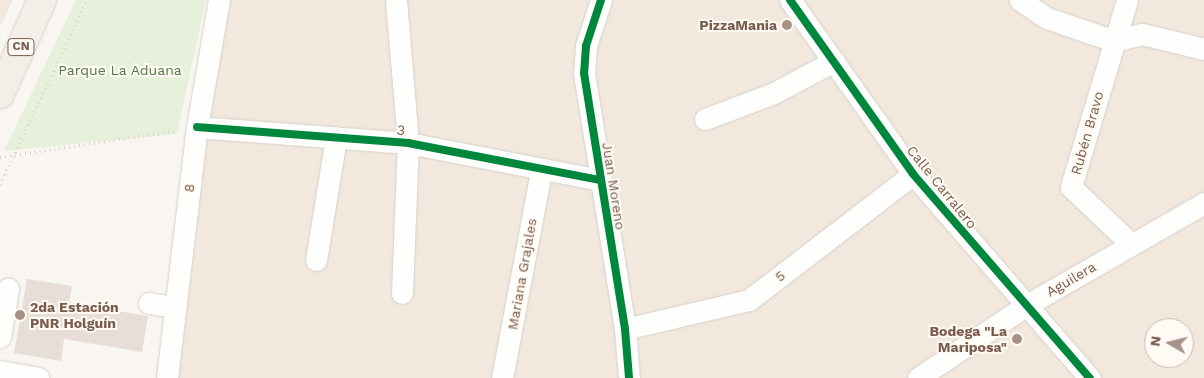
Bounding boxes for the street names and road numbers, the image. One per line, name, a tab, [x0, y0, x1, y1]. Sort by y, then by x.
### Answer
road number: CN	[7, 38, 35, 56]
street label: Rubén Bravo	[1067, 89, 1107, 177]
street label: 3	[396, 121, 406, 139]
street label: Juan Moreno	[599, 141, 629, 231]
street label: Calle Carralero	[903, 142, 981, 232]
street label: 8	[180, 183, 198, 193]
street label: Mariana Grajales	[504, 217, 540, 331]
street label: Aguilera	[1043, 258, 1099, 300]
street label: 5	[772, 267, 788, 285]

